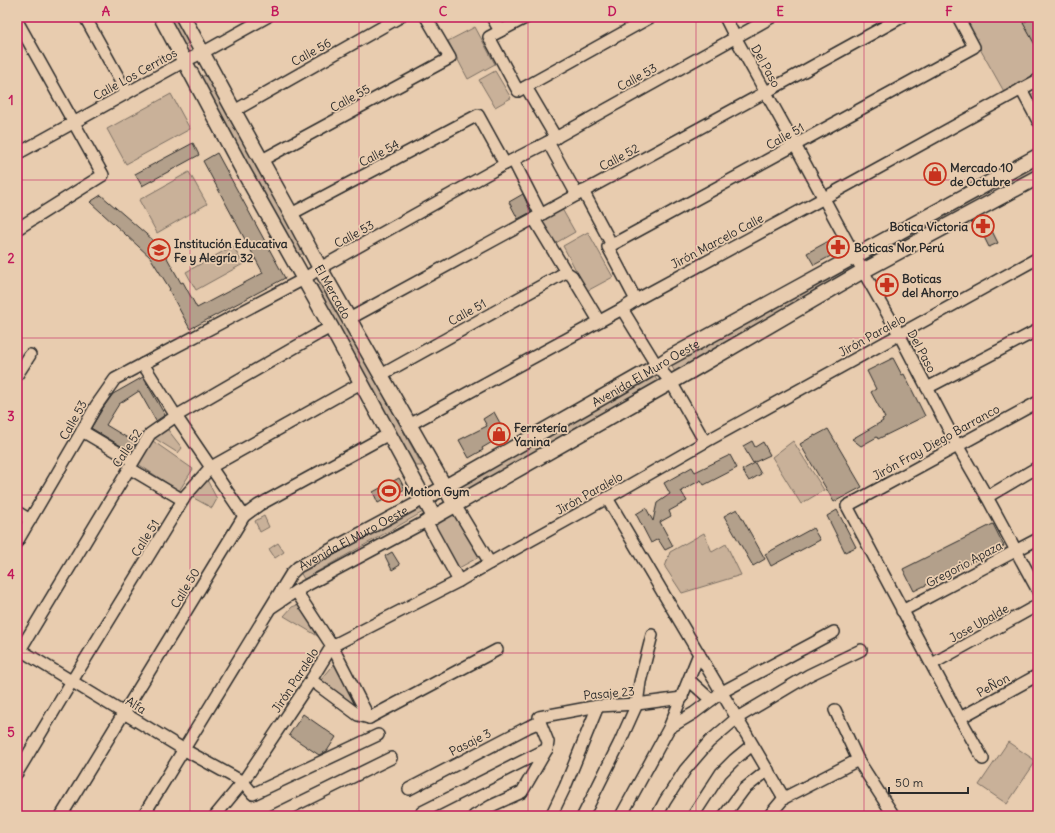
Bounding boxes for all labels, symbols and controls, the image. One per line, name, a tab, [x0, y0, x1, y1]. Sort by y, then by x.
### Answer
text: A	[102, 3, 111, 20]
text: B	[271, 3, 280, 20]
text: C	[439, 3, 448, 20]
text: D	[607, 3, 617, 20]
text: E	[776, 3, 784, 20]
text: F	[945, 3, 953, 20]
street label: Calle 56	[288, 35, 334, 69]
street label: Del Paso	[748, 42, 784, 90]
street label: Calle Los Cerritos	[90, 45, 180, 103]
street label: Calle 53	[615, 60, 660, 94]
street label: Calle 55	[327, 81, 373, 115]
text: 1	[8, 92, 14, 109]
street label: Calle 51	[763, 119, 807, 153]
street label: Calle 54	[356, 136, 402, 170]
street label: Calle 52	[597, 140, 642, 174]
place label: Mercado 10 de Octubre	[950, 160, 1013, 189]
shop icon: Mercado 10 de Octubre	[922, 161, 948, 187]
street label: Jirón Marcelo Calle	[668, 210, 766, 272]
pharmacy icon: Botica Victoria	[970, 213, 996, 239]
street label: Calle 53	[332, 217, 377, 251]
place label: Botica Victoria	[890, 219, 968, 234]
pharmacy icon: Boticas Nor Perú	[825, 234, 851, 260]
place label: Institución Educativa Fe y Alegría 32	[174, 236, 288, 266]
school or university icon: Institución Educativa Fe y Alegría 32	[146, 237, 172, 263]
place label: Boticas Nor Perú	[854, 240, 944, 255]
text: 2	[7, 250, 15, 267]
street label: El Mercado	[312, 262, 355, 322]
place label: Boticas del Ahorro	[902, 271, 959, 300]
pharmacy icon: Boticas del Ahorro	[874, 272, 900, 298]
street label: Calle 51	[445, 295, 489, 329]
street label: Jirón Paralelo	[836, 310, 908, 360]
street label: Del Paso	[904, 327, 940, 375]
street label: Avenida El Muro Oeste	[589, 336, 702, 409]
street label: Calle 53	[56, 397, 90, 442]
street label: Jirón Fray Diego Barranco	[870, 401, 1002, 483]
text: 3	[7, 408, 15, 425]
place label: Ferretería Yanina	[513, 420, 567, 449]
shop icon: Ferretería Yanina	[486, 421, 512, 447]
street label: Calle 52	[109, 426, 145, 470]
street label: Jirón Paralelo	[553, 468, 625, 518]
sports icon: Motion Gym	[376, 478, 402, 504]
place label: Motion Gym	[404, 484, 470, 500]
street label: Avenida El Muro Oeste	[296, 502, 410, 573]
street label: Calle 51	[128, 517, 162, 559]
street label: Gregorio Apaza	[923, 538, 1005, 590]
street label: Calle 50	[167, 565, 203, 611]
text: 4	[7, 566, 15, 583]
street label: Jose Ubalde	[947, 601, 1011, 645]
street label: Jirón Paralelo	[268, 645, 322, 715]
street label: PeÑon	[974, 670, 1012, 700]
street label: Pasaje 23	[583, 683, 635, 703]
street label: Alfa	[123, 693, 149, 717]
text: 5	[7, 724, 15, 741]
street label: Pasaje 3	[447, 725, 494, 759]
scale bar	[889, 769, 968, 795]
text: 50 m	[895, 775, 924, 790]

